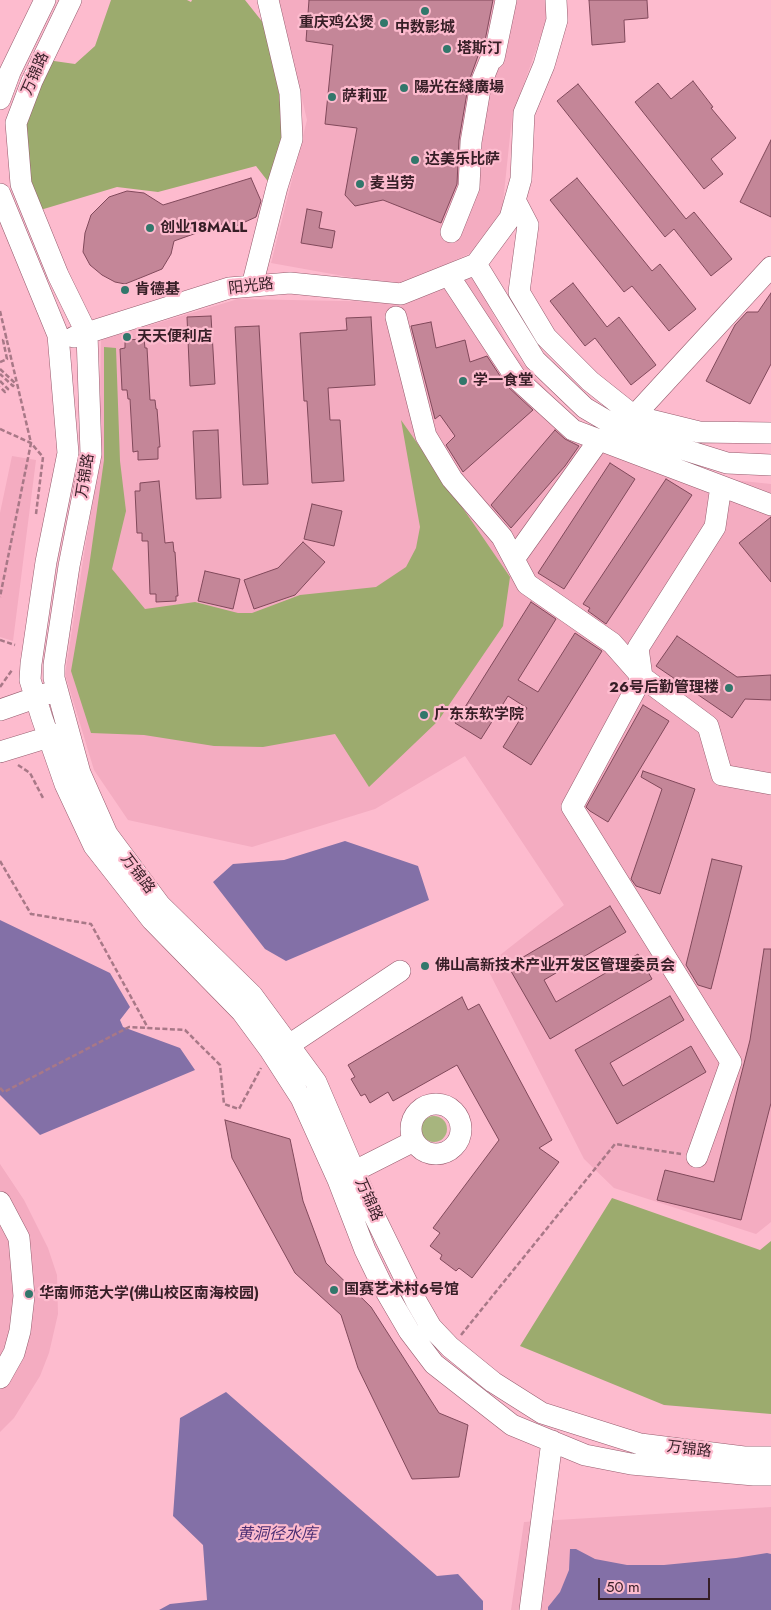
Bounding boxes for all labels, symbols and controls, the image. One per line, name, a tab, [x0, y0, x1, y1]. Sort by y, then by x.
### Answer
marker: 中数影城	[419, 5, 431, 17]
place label: 重庆鸡公煲	[299, 14, 374, 32]
marker: 重庆鸡公煲	[378, 17, 390, 29]
place label: 中数影城	[395, 19, 455, 37]
place label: 塔斯汀	[457, 40, 502, 58]
marker: 塔斯汀	[441, 43, 453, 55]
street label: 万锦路	[19, 50, 53, 98]
place label: 陽光在綫廣場	[414, 79, 504, 97]
marker: 陽光在綫廣場	[398, 82, 410, 94]
place label: 萨莉亚	[342, 88, 387, 106]
marker: 萨莉亚	[326, 91, 338, 103]
place label: 达美乐比萨	[425, 151, 500, 169]
marker: 达美乐比萨	[409, 154, 421, 166]
place label: 麦当劳	[370, 175, 415, 193]
marker: 麦当劳	[354, 178, 366, 190]
place label: 创业18MALL	[160, 219, 247, 237]
marker: 创业18MALL	[144, 222, 156, 234]
street label: 阳光路	[228, 275, 274, 299]
place label: 肯德基	[135, 281, 180, 299]
marker: 肯德基	[119, 284, 131, 296]
place label: 天天便利店	[137, 328, 212, 346]
marker: 天天便利店	[121, 331, 133, 343]
place label: 学一食堂	[473, 372, 533, 390]
marker: 学一食堂	[457, 375, 469, 387]
street label: 万锦路	[74, 452, 98, 500]
place label: 26号后勤管理楼	[609, 679, 719, 697]
marker: 26号后勤管理楼	[723, 682, 735, 694]
place label: 广东东软学院	[434, 706, 524, 724]
marker: 广东东软学院	[418, 709, 430, 721]
street label: 万锦路	[116, 851, 158, 897]
place label: 佛山高新技术产业开发区管理委员会	[435, 957, 675, 975]
marker: 佛山高新技术产业开发区管理委员会	[419, 960, 431, 972]
street label: 万锦路	[351, 1176, 385, 1224]
place label: 国赛艺术村6号馆	[344, 1281, 459, 1299]
marker: 国赛艺术村6号馆	[328, 1284, 340, 1296]
place label: 华南师范大学(佛山校区南海校园)	[39, 1285, 259, 1303]
marker: 华南师范大学(佛山校区南海校园)	[23, 1288, 35, 1300]
street label: 万锦路	[666, 1438, 712, 1462]
water label: 黄洞径水库	[237, 1525, 317, 1545]
scale bar	[601, 1568, 714, 1600]
text: 50 m	[606, 1576, 640, 1598]

